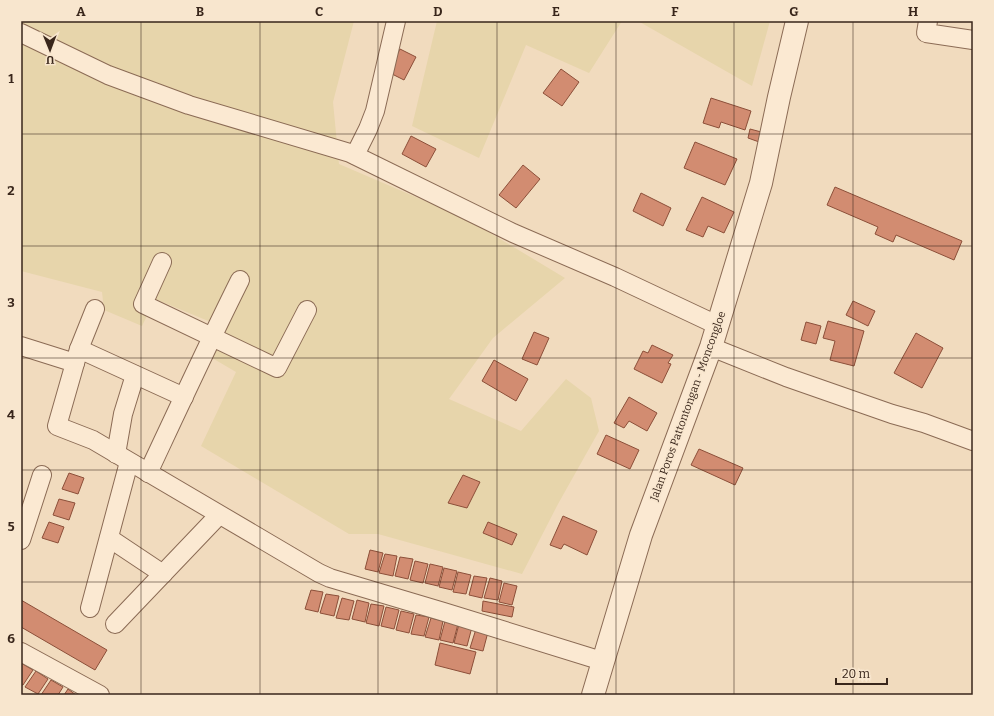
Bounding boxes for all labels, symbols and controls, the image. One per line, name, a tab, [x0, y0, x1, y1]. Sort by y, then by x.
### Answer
text: A	[76, 4, 86, 19]
text: B	[196, 4, 204, 19]
text: C	[315, 4, 323, 19]
text: D	[433, 4, 443, 19]
text: E	[552, 4, 560, 19]
text: F	[671, 4, 679, 19]
text: G	[789, 4, 799, 19]
text: H	[908, 4, 918, 19]
north arrow	[30, 30, 70, 70]
text: U	[46, 53, 54, 66]
text: 1	[8, 71, 14, 86]
text: 2	[7, 183, 15, 198]
text: 3	[7, 295, 15, 310]
street label: Jalan Poros Pattontongan - Moncongloe	[647, 309, 728, 504]
text: 4	[7, 407, 15, 422]
text: 5	[7, 519, 15, 534]
text: 6	[7, 631, 15, 646]
scale bar	[836, 660, 887, 686]
text: 20 m	[842, 667, 871, 681]

